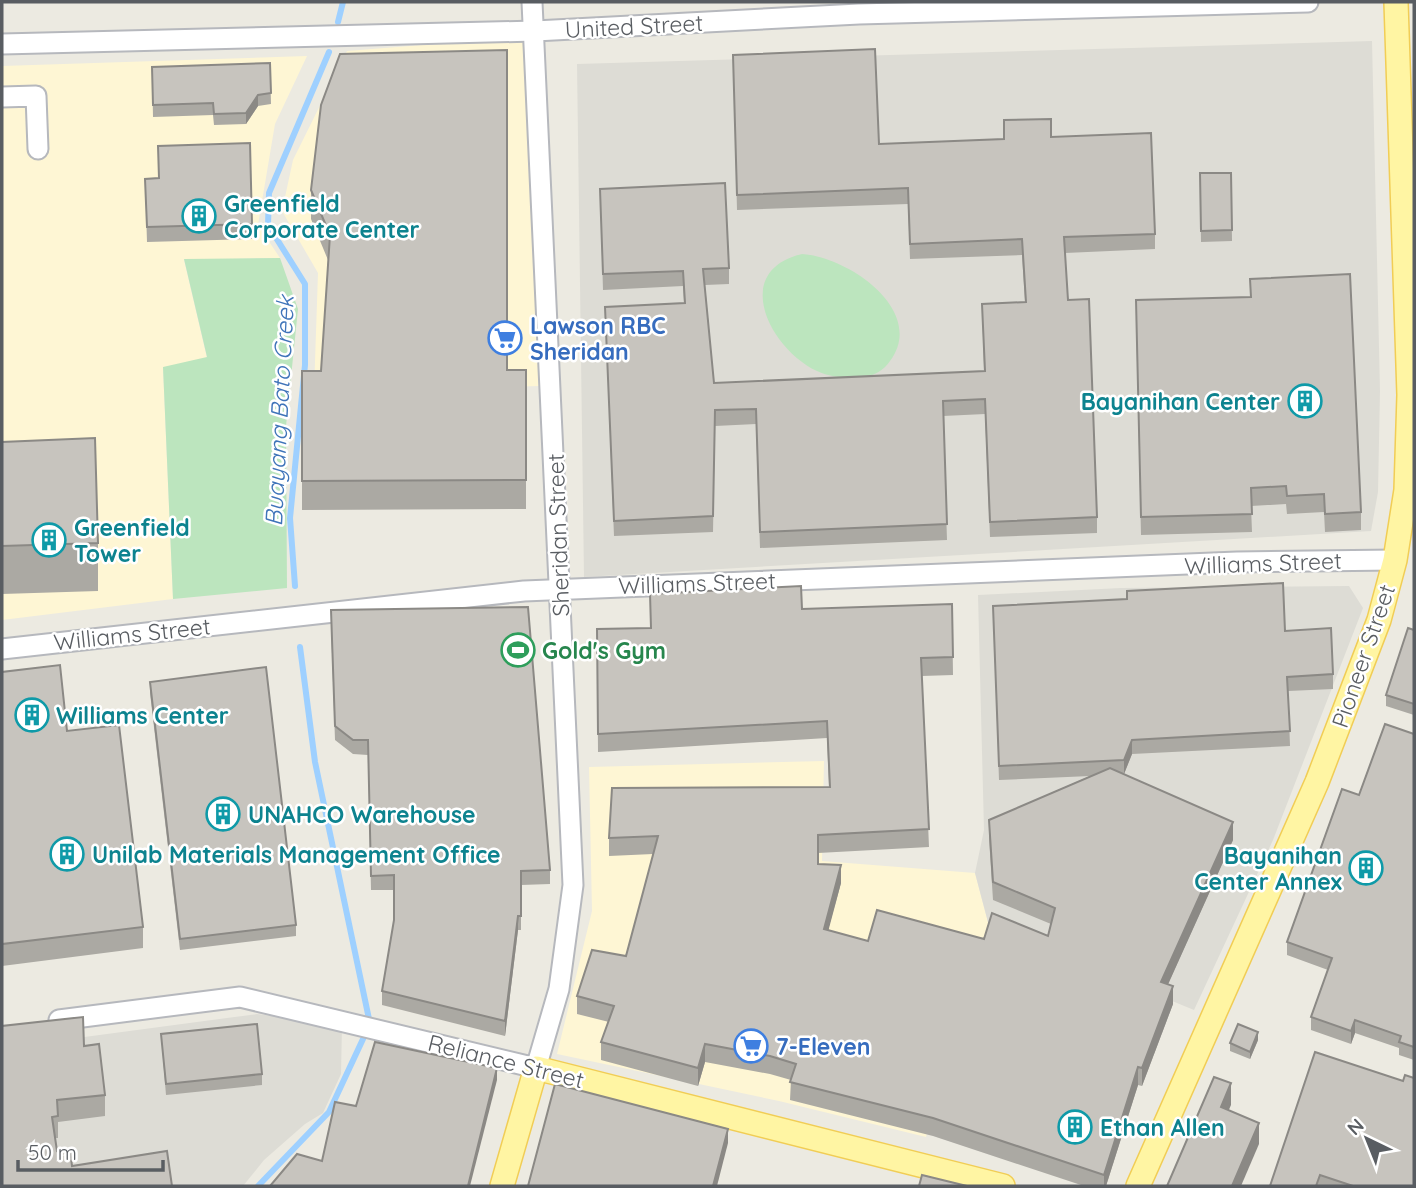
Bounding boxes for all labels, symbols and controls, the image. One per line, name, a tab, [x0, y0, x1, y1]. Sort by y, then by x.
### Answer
street label: United Street	[564, 8, 704, 44]
place label: Greenfield Corporate Center	[224, 189, 420, 244]
building icon: Greenfield Corporate Center	[180, 197, 218, 235]
water label: Buayang Bato Creek	[258, 293, 300, 527]
place label: Lawson RBC Sheridan	[530, 311, 666, 366]
supermarket icon: Lawson RBC Sheridan	[486, 319, 524, 357]
building icon: Bayanihan Center	[1286, 382, 1324, 420]
place label: Bayanihan Center	[1081, 387, 1280, 416]
street label: Sheridan Street	[541, 453, 575, 617]
place label: Greenfield Tower	[74, 513, 190, 568]
building icon: Greenfield Tower	[30, 521, 68, 559]
street label: Williams Street	[1184, 546, 1342, 580]
street label: Williams Street	[618, 566, 776, 600]
street label: Pioneer Street	[1325, 580, 1401, 732]
street label: Williams Street	[52, 611, 212, 657]
sports icon: Gold's Gym	[499, 631, 537, 669]
place label: Gold's Gym	[542, 636, 666, 665]
building icon: Williams Center	[13, 696, 51, 734]
place label: Williams Center	[56, 701, 229, 730]
building icon: UNAHCO Warehouse	[204, 795, 242, 833]
place label: UNAHCO Warehouse	[248, 800, 476, 829]
building icon: Unilab Materials Management Office	[48, 835, 86, 873]
place label: Unilab Materials Management Office	[92, 840, 501, 869]
place label: Bayanihan Center Annex	[1194, 841, 1342, 896]
building icon: Bayanihan Center Annex	[1347, 849, 1385, 887]
supermarket icon: 7-Eleven	[732, 1027, 770, 1065]
street label: Reliance Street	[425, 1028, 587, 1094]
place label: 7-Eleven	[776, 1032, 870, 1061]
north arrow	[1332, 1104, 1402, 1174]
building icon: Ethan Allen	[1056, 1108, 1094, 1146]
place label: Ethan Allen	[1100, 1113, 1225, 1142]
text: N	[1342, 1113, 1369, 1140]
scale bar	[18, 1128, 163, 1172]
text: 50 m	[28, 1139, 77, 1165]

